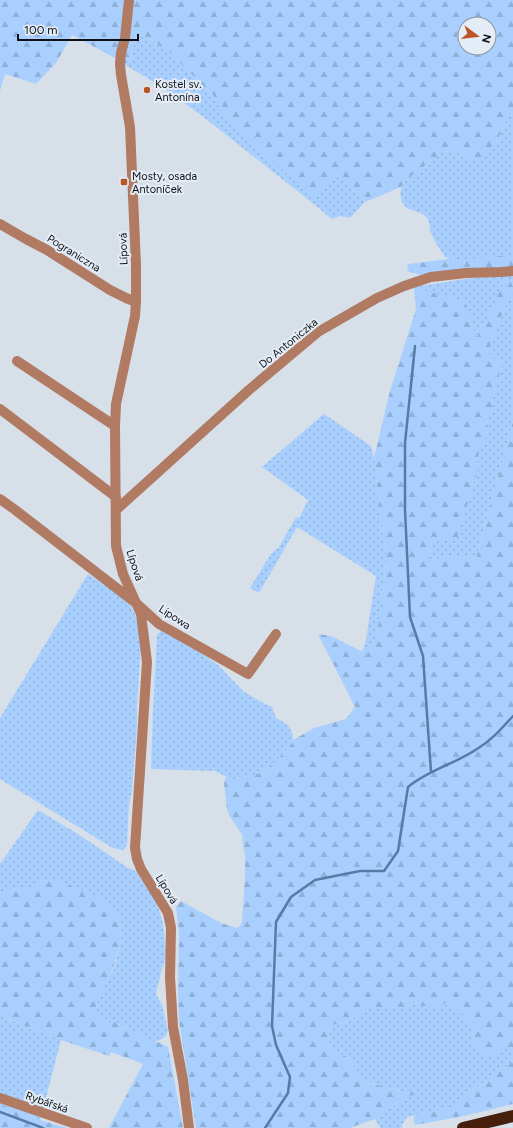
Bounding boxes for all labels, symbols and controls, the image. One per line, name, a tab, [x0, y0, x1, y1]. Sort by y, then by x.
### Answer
scale bar	[18, 16, 138, 42]
north arrow	[457, 16, 497, 56]
text: 100 m	[24, 23, 58, 37]
text: N	[479, 33, 494, 44]
place label: Kostel sv. Antonína	[155, 78, 202, 104]
marker: Kostel sv. Antonína	[142, 85, 152, 95]
place label: Mosty, osada Antoníček	[132, 170, 197, 196]
marker: Mosty, osada Antoníček	[119, 177, 129, 187]
street label: Pograniczna	[45, 232, 103, 275]
street label: Lípová	[116, 233, 131, 265]
street label: Do Antoniczka	[256, 316, 320, 371]
street label: Lípová	[123, 548, 146, 582]
street label: Lipowa	[156, 602, 193, 632]
street label: Lípová	[153, 872, 180, 906]
street label: Rybářská	[24, 1089, 70, 1116]

